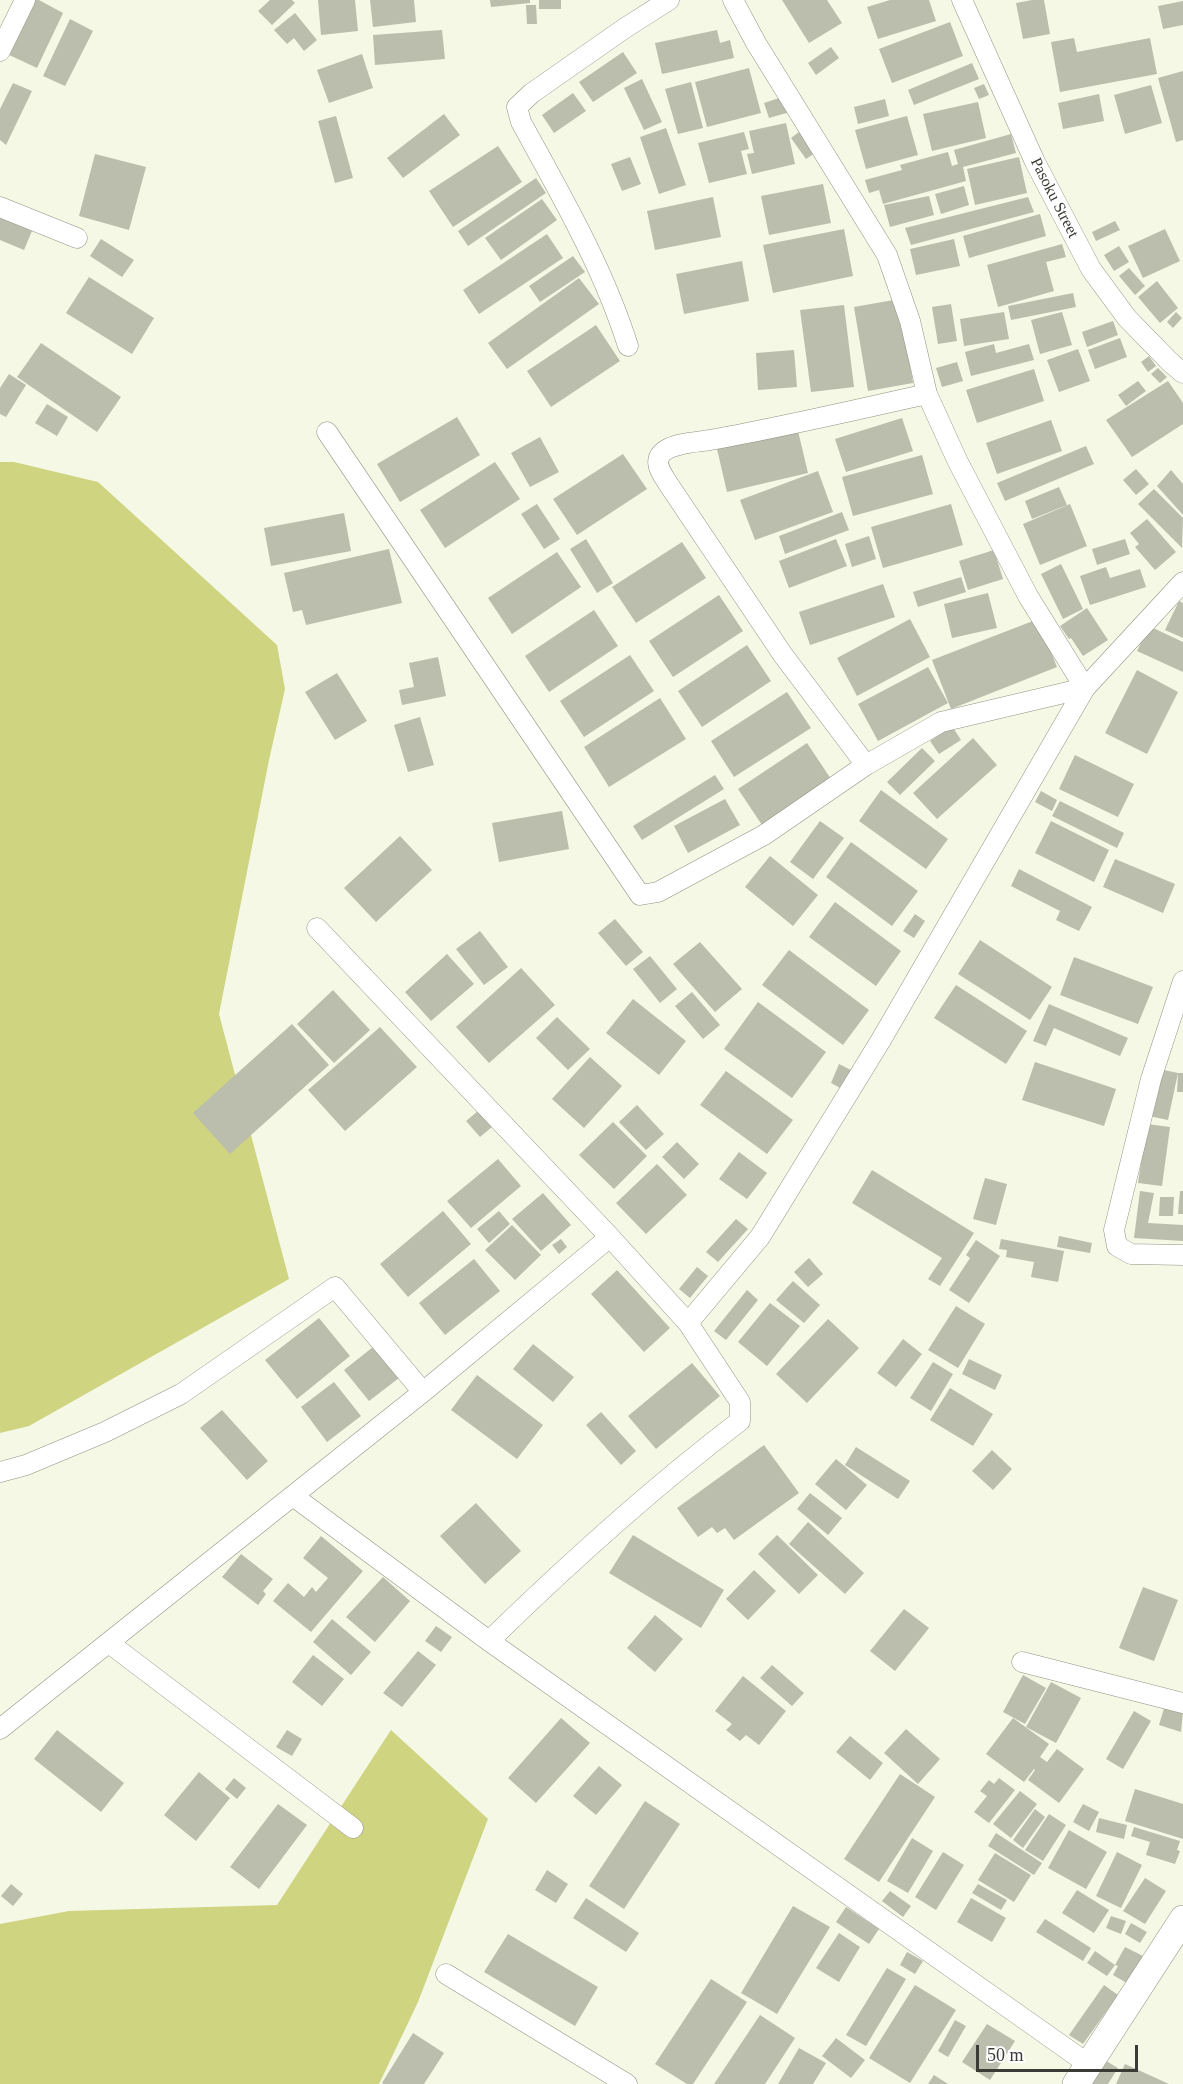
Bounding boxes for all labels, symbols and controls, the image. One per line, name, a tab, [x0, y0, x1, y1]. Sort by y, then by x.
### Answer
street label: Pasoku Street	[1026, 155, 1082, 241]
scale bar	[979, 2033, 1141, 2071]
text: 50 m	[987, 2045, 1024, 2065]

